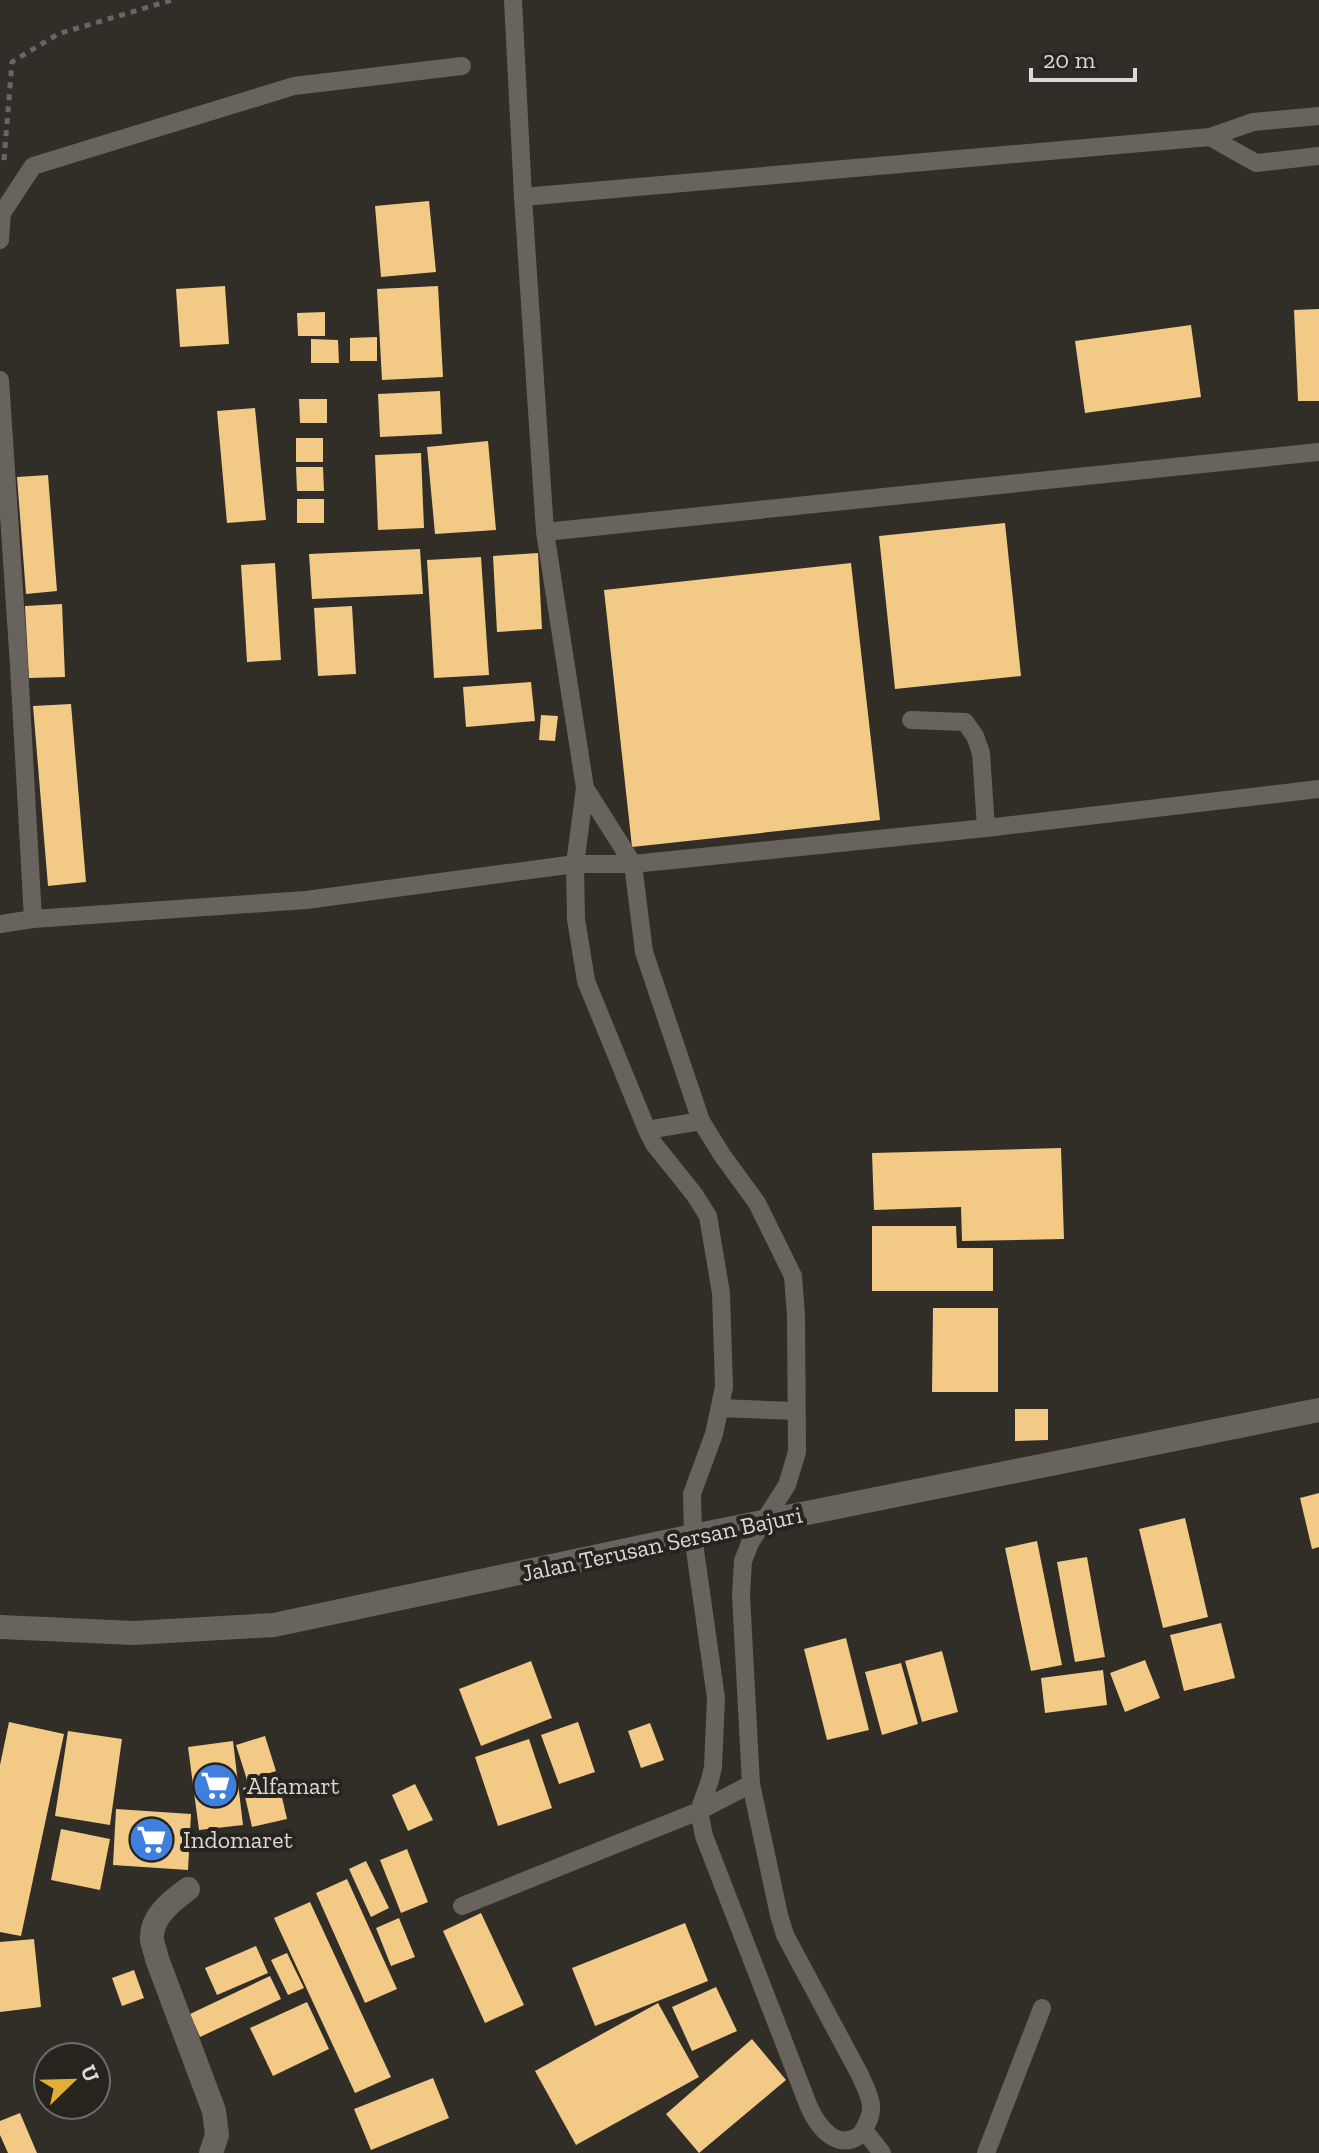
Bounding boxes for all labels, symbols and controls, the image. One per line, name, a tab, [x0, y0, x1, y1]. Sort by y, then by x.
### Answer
scale bar	[1031, 32, 1135, 82]
text: 20 m	[1043, 45, 1096, 74]
street label: Jalan Terusan Sersan Bajuri	[519, 1500, 805, 1587]
supermarket icon: Alfamart	[192, 1762, 240, 1810]
place label: Alfamart	[247, 1771, 340, 1800]
supermarket icon: Indomaret	[128, 1816, 176, 1864]
place label: Indomaret	[183, 1825, 293, 1854]
north arrow	[32, 2041, 112, 2121]
text: U	[74, 2061, 106, 2086]

